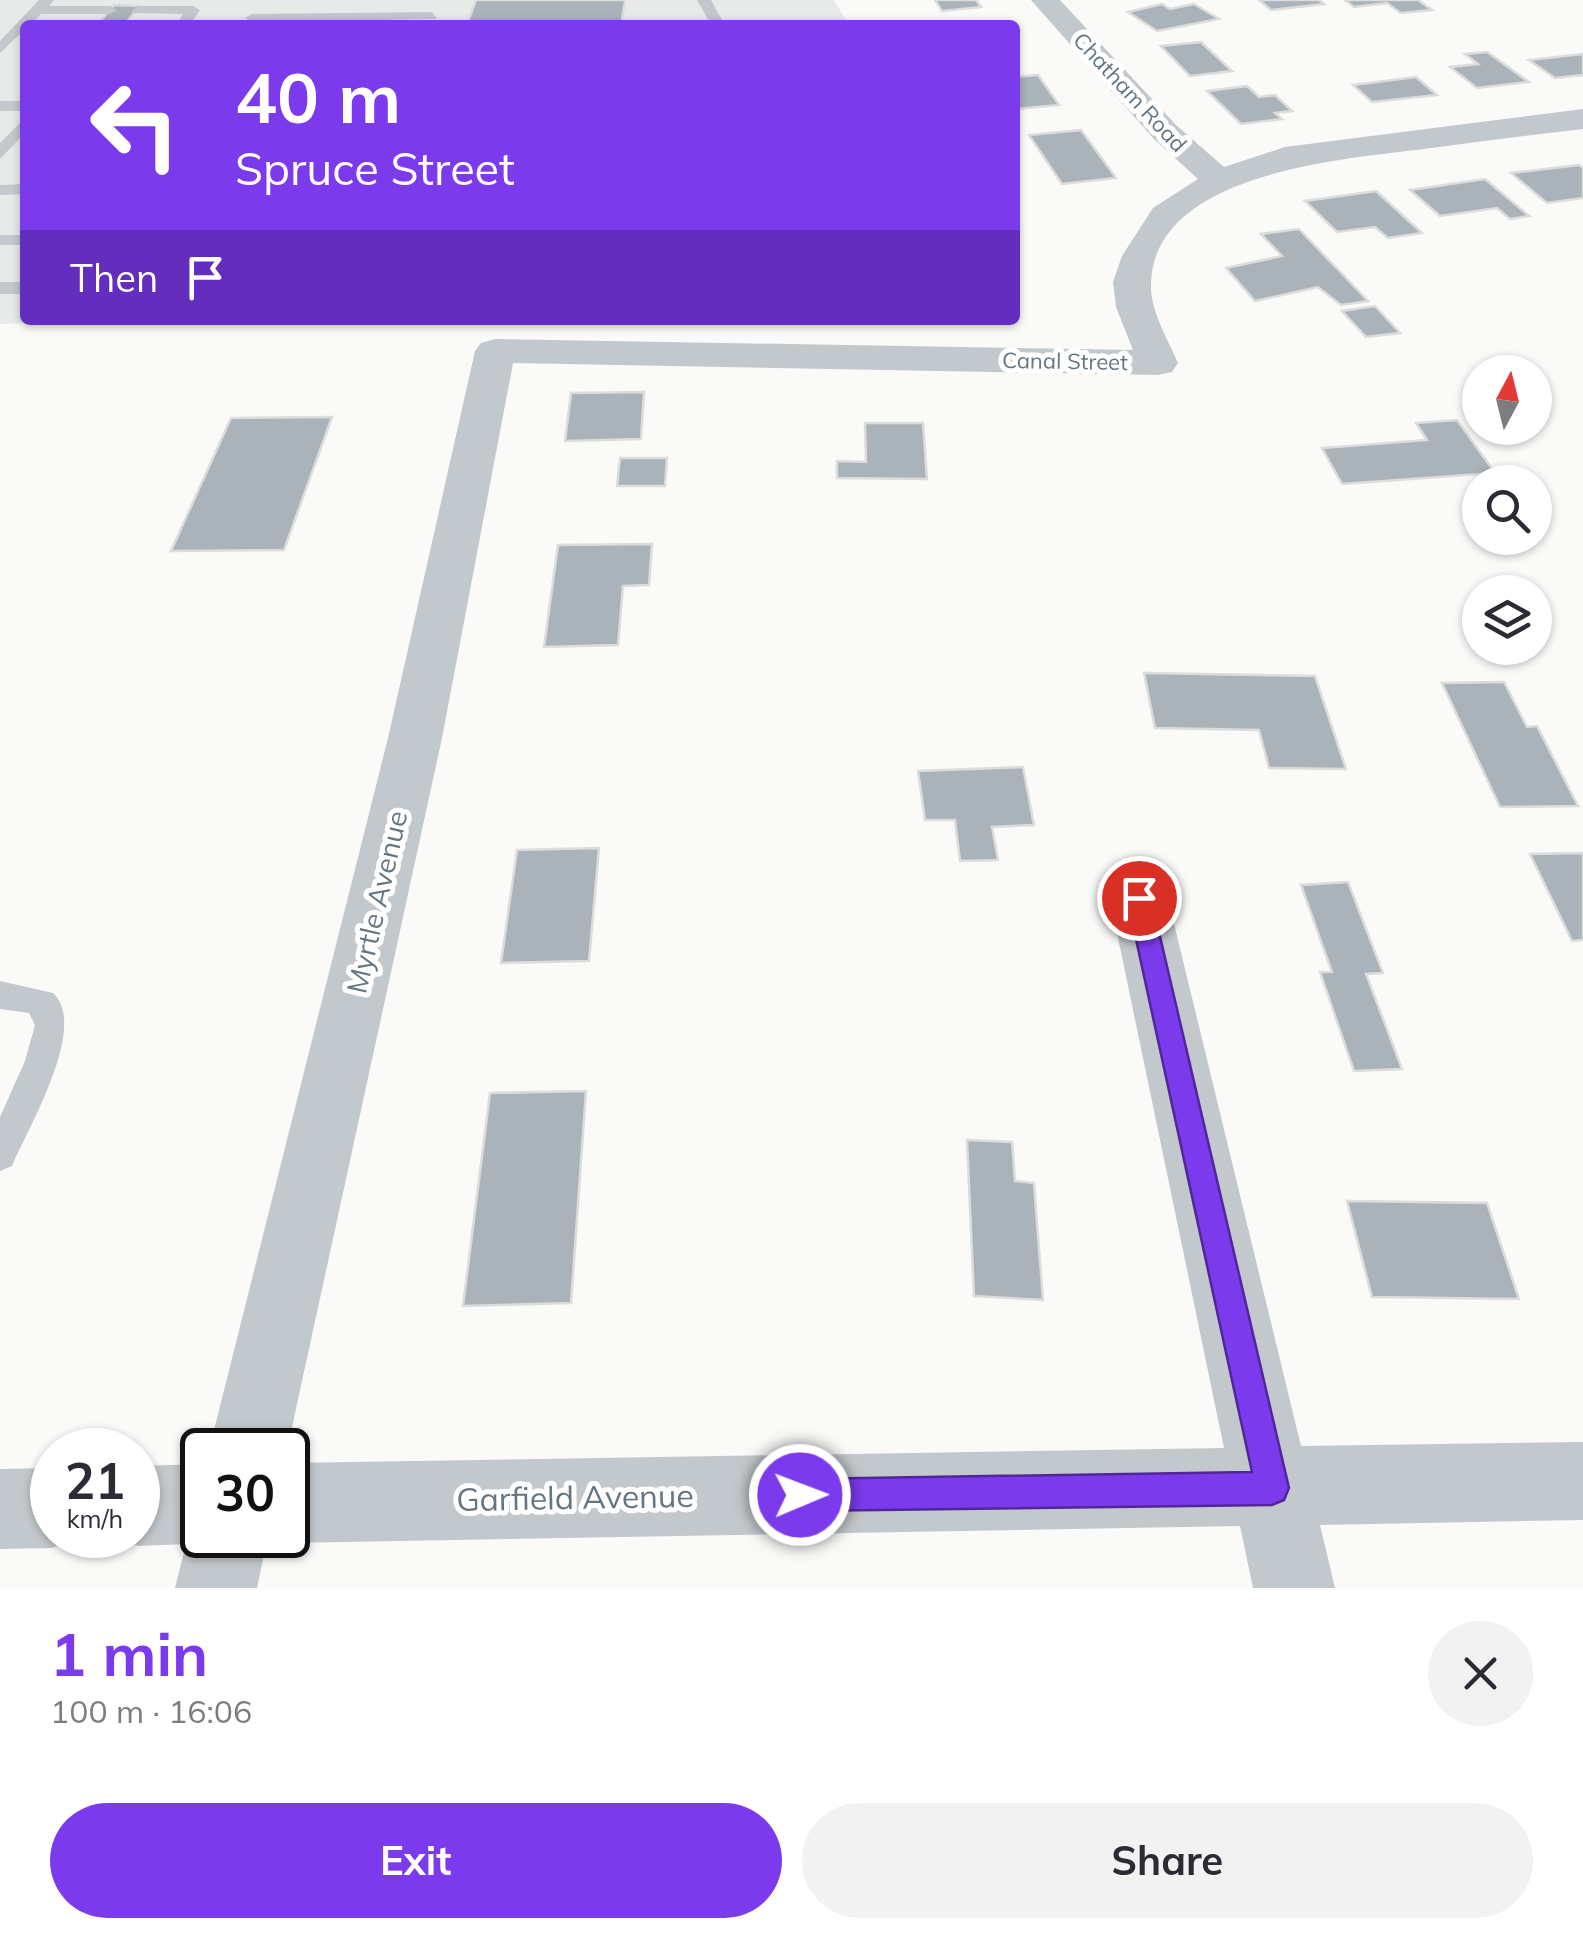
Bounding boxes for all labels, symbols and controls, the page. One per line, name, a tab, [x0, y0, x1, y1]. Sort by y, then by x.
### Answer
street label: Chatham Road	[1067, 26, 1193, 158]
text: 40 m	[235, 53, 401, 141]
icon: left	[70, 60, 200, 190]
text: Spruce Street	[235, 140, 515, 196]
icon: arrive	[178, 250, 233, 305]
text: Then	[70, 254, 158, 302]
street label: Canal Street	[1002, 346, 1128, 376]
north arrow	[1462, 355, 1552, 445]
map controls	[1462, 355, 1552, 665]
button: search	[1462, 465, 1552, 555]
button: layers	[1462, 575, 1552, 665]
street label: Myrtle Avenue	[339, 807, 415, 997]
pin	[1097, 856, 1182, 941]
icon: arrive	[1112, 871, 1167, 926]
speed limit sign: 30	[180, 1428, 310, 1558]
position arrow	[748, 1443, 852, 1547]
text: 21	[65, 1449, 125, 1512]
street label: Garfield Avenue	[456, 1475, 694, 1519]
text: km/h	[67, 1503, 123, 1534]
text: 1 min	[50, 1616, 208, 1691]
button: close	[1428, 1621, 1533, 1726]
text: 100 m · 16:06	[50, 1691, 252, 1731]
button: Exit	[50, 1803, 782, 1918]
button: Share	[802, 1803, 1533, 1918]

